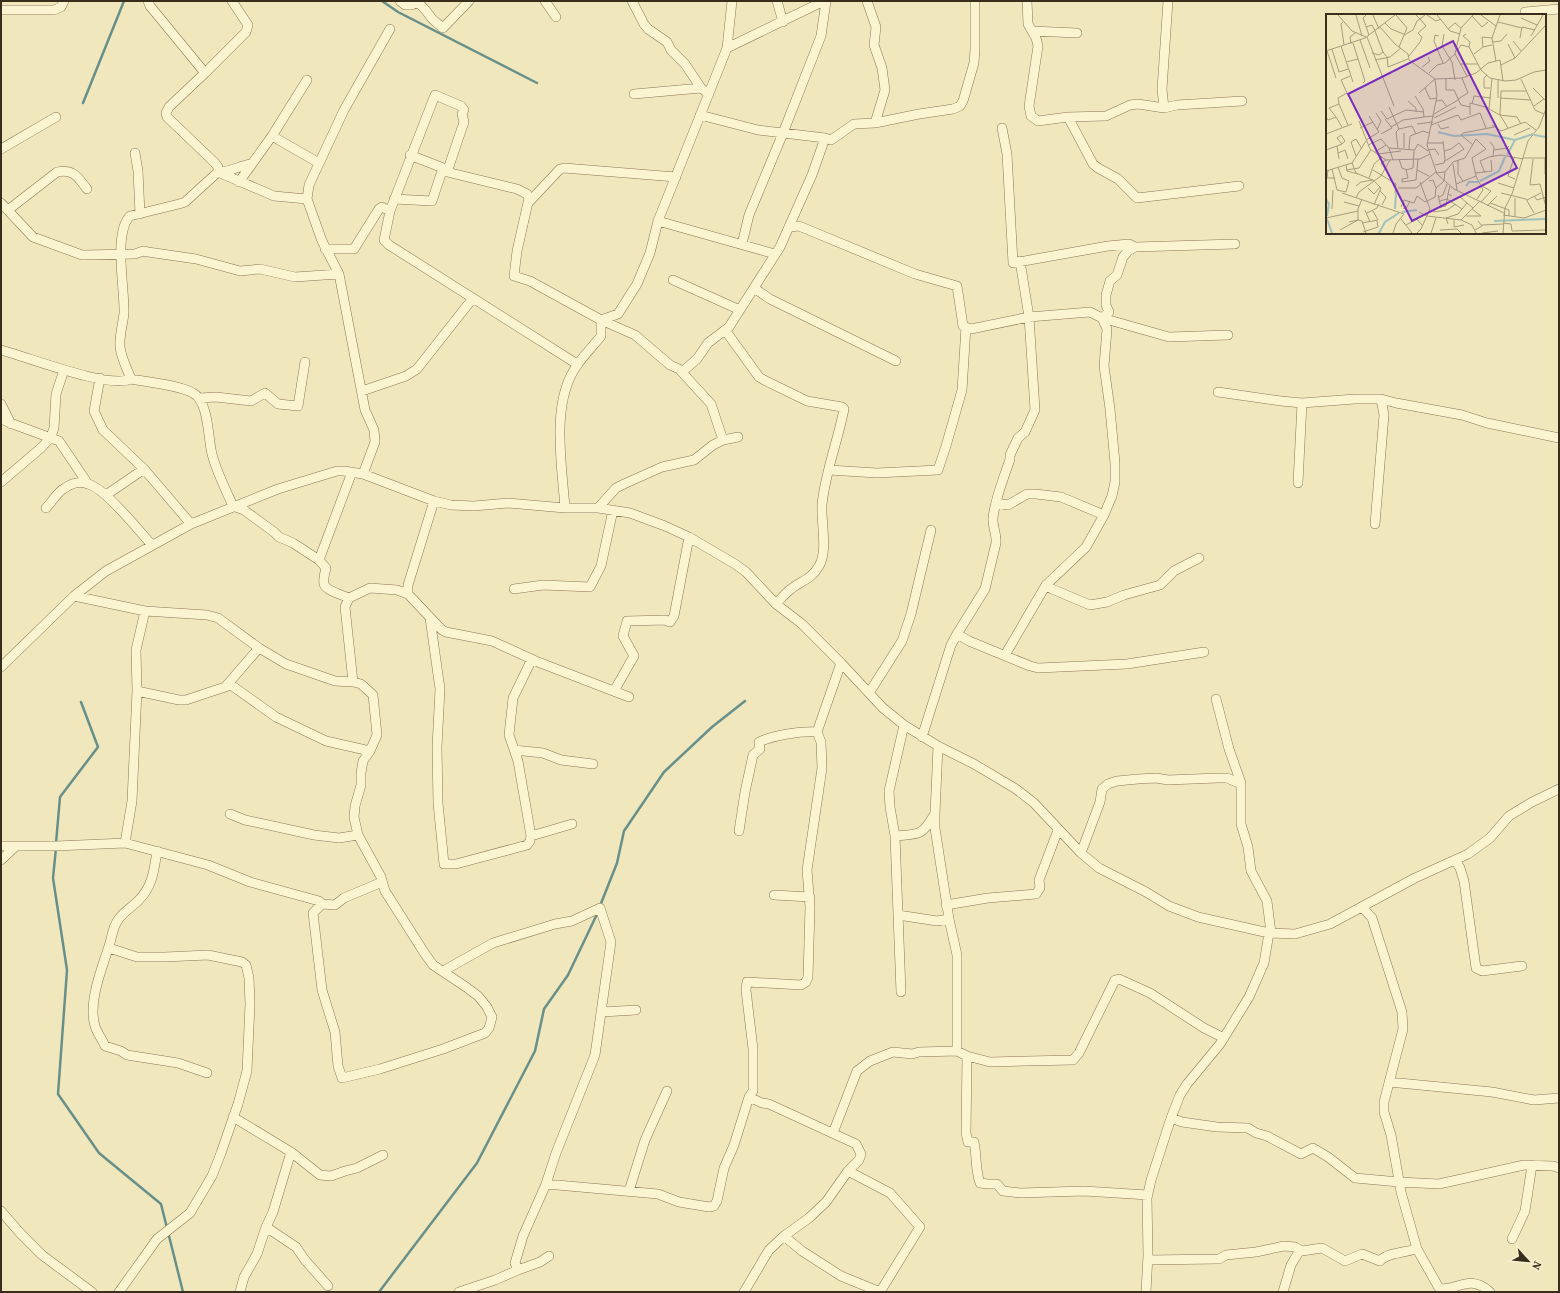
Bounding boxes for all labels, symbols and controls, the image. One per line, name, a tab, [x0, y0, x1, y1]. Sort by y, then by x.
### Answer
inset map	[1326, 14, 1546, 234]
north arrow	[1508, 1241, 1548, 1281]
text: N	[1528, 1258, 1545, 1272]

